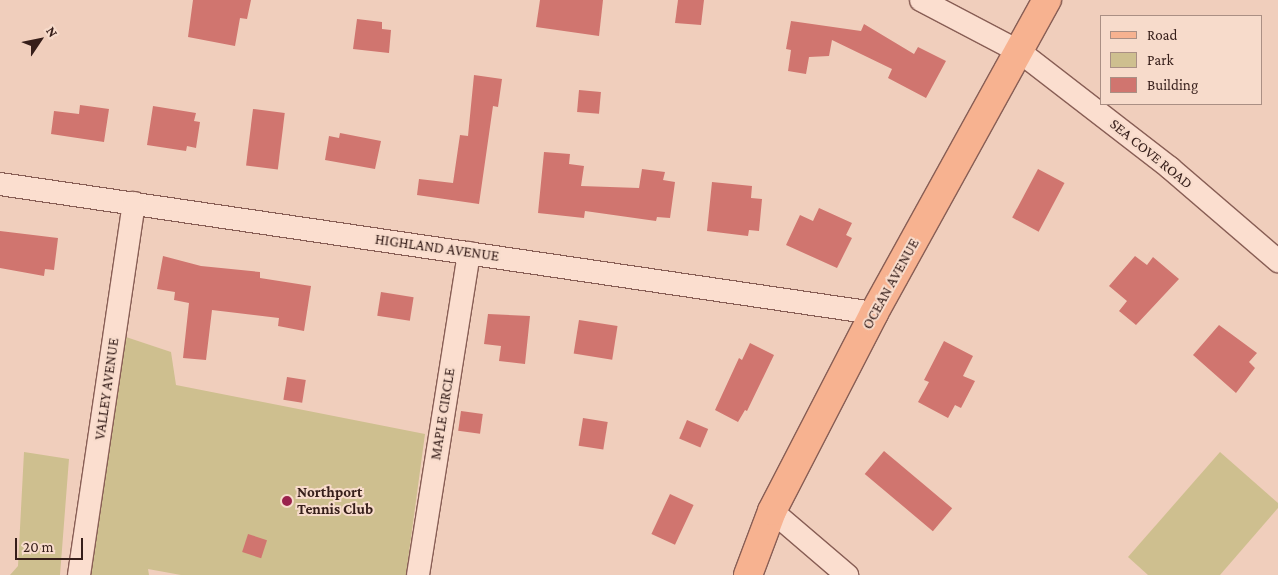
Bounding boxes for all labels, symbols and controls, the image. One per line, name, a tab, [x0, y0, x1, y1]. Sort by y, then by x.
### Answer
north arrow	[15, 15, 65, 65]
legend	[1100, 15, 1263, 105]
text: N	[43, 23, 62, 40]
text: Road	[1147, 27, 1177, 43]
text: Park	[1147, 52, 1174, 68]
text: Building	[1147, 77, 1198, 93]
street label: SEA COVE ROAD	[1106, 115, 1196, 193]
street label: HIGHLAND AVENUE	[374, 230, 500, 266]
street label: OCEAN AVENUE	[859, 235, 923, 333]
street label: VALLEY AVENUE	[91, 337, 123, 441]
street label: MAPLE CIRCLE	[427, 367, 459, 461]
place label: Northport Tennis Club	[297, 483, 373, 518]
marker: Northport Tennis Club	[281, 495, 293, 507]
scale bar	[18, 528, 85, 560]
text: 20 m	[23, 539, 54, 555]

